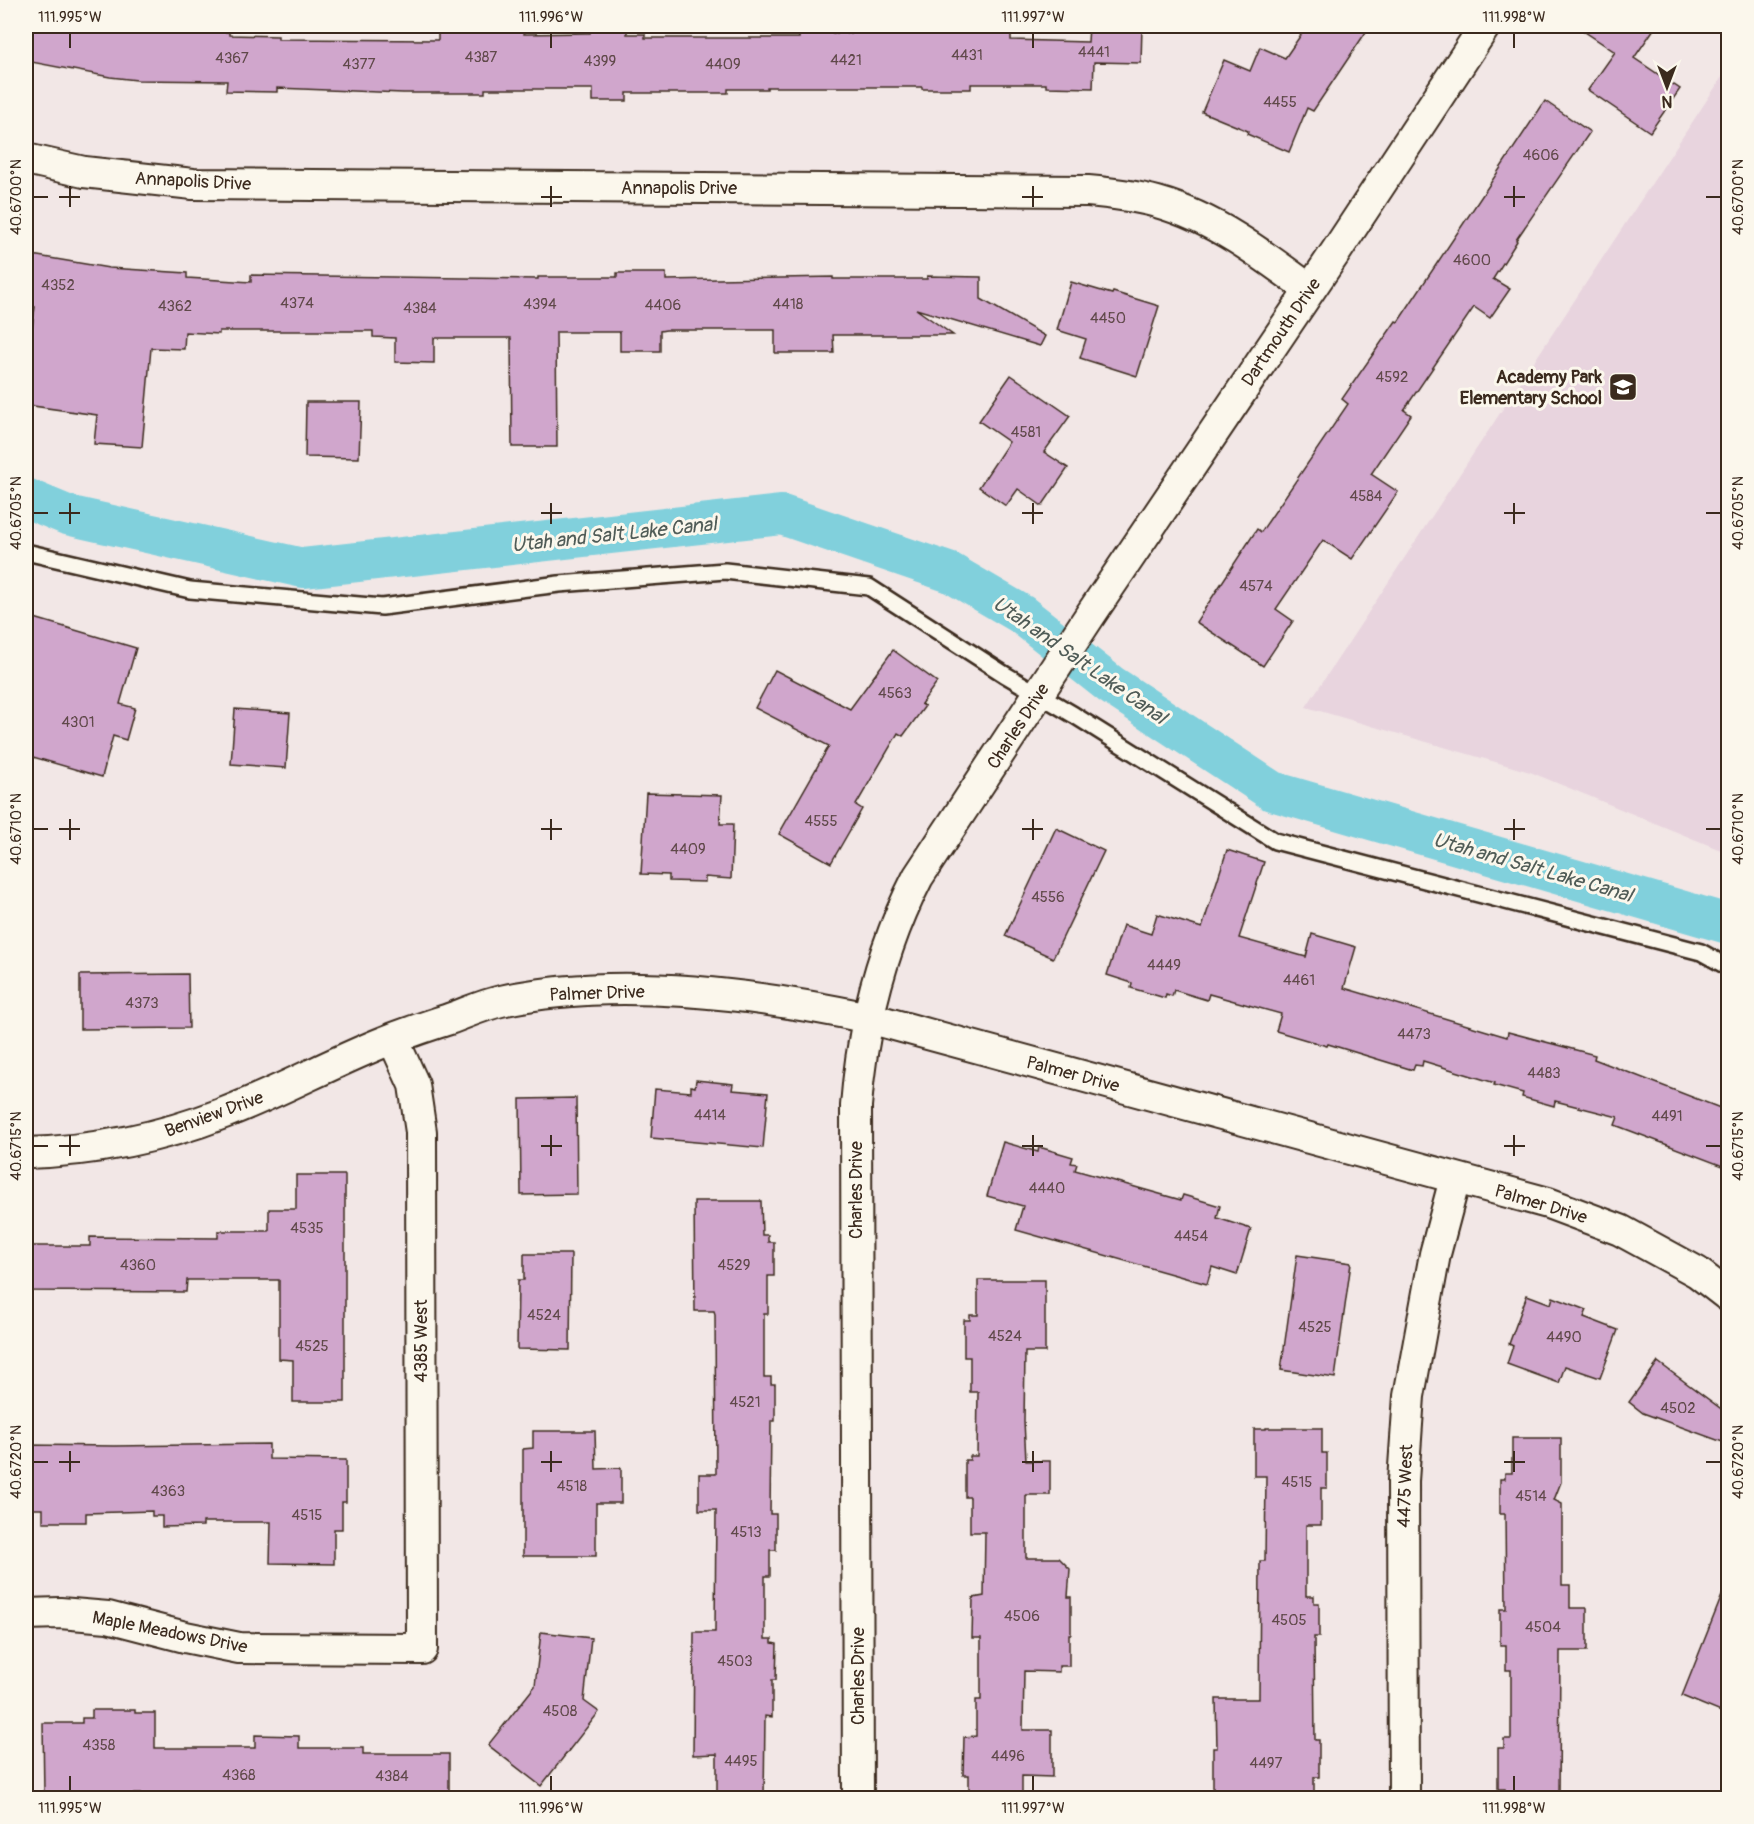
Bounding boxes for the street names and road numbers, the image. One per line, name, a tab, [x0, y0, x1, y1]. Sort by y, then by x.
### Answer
street label: Annapolis Drive	[134, 167, 252, 196]
street label: Annapolis Drive	[621, 177, 737, 200]
street label: Dartmouth Drive	[1237, 273, 1326, 391]
street label: Charles Drive	[982, 679, 1055, 774]
street label: Palmer Drive	[549, 980, 645, 1007]
street label: Palmer Drive	[1024, 1051, 1122, 1098]
street label: Benview Drive	[162, 1086, 267, 1143]
street label: Charles Drive	[845, 1141, 868, 1239]
street label: Palmer Drive	[1492, 1180, 1590, 1229]
street label: 4385 West	[410, 1299, 433, 1382]
street label: 4475 West	[1393, 1443, 1418, 1528]
street label: Maple Meadows Drive	[90, 1606, 250, 1659]
street label: Charles Drive	[847, 1627, 870, 1725]

